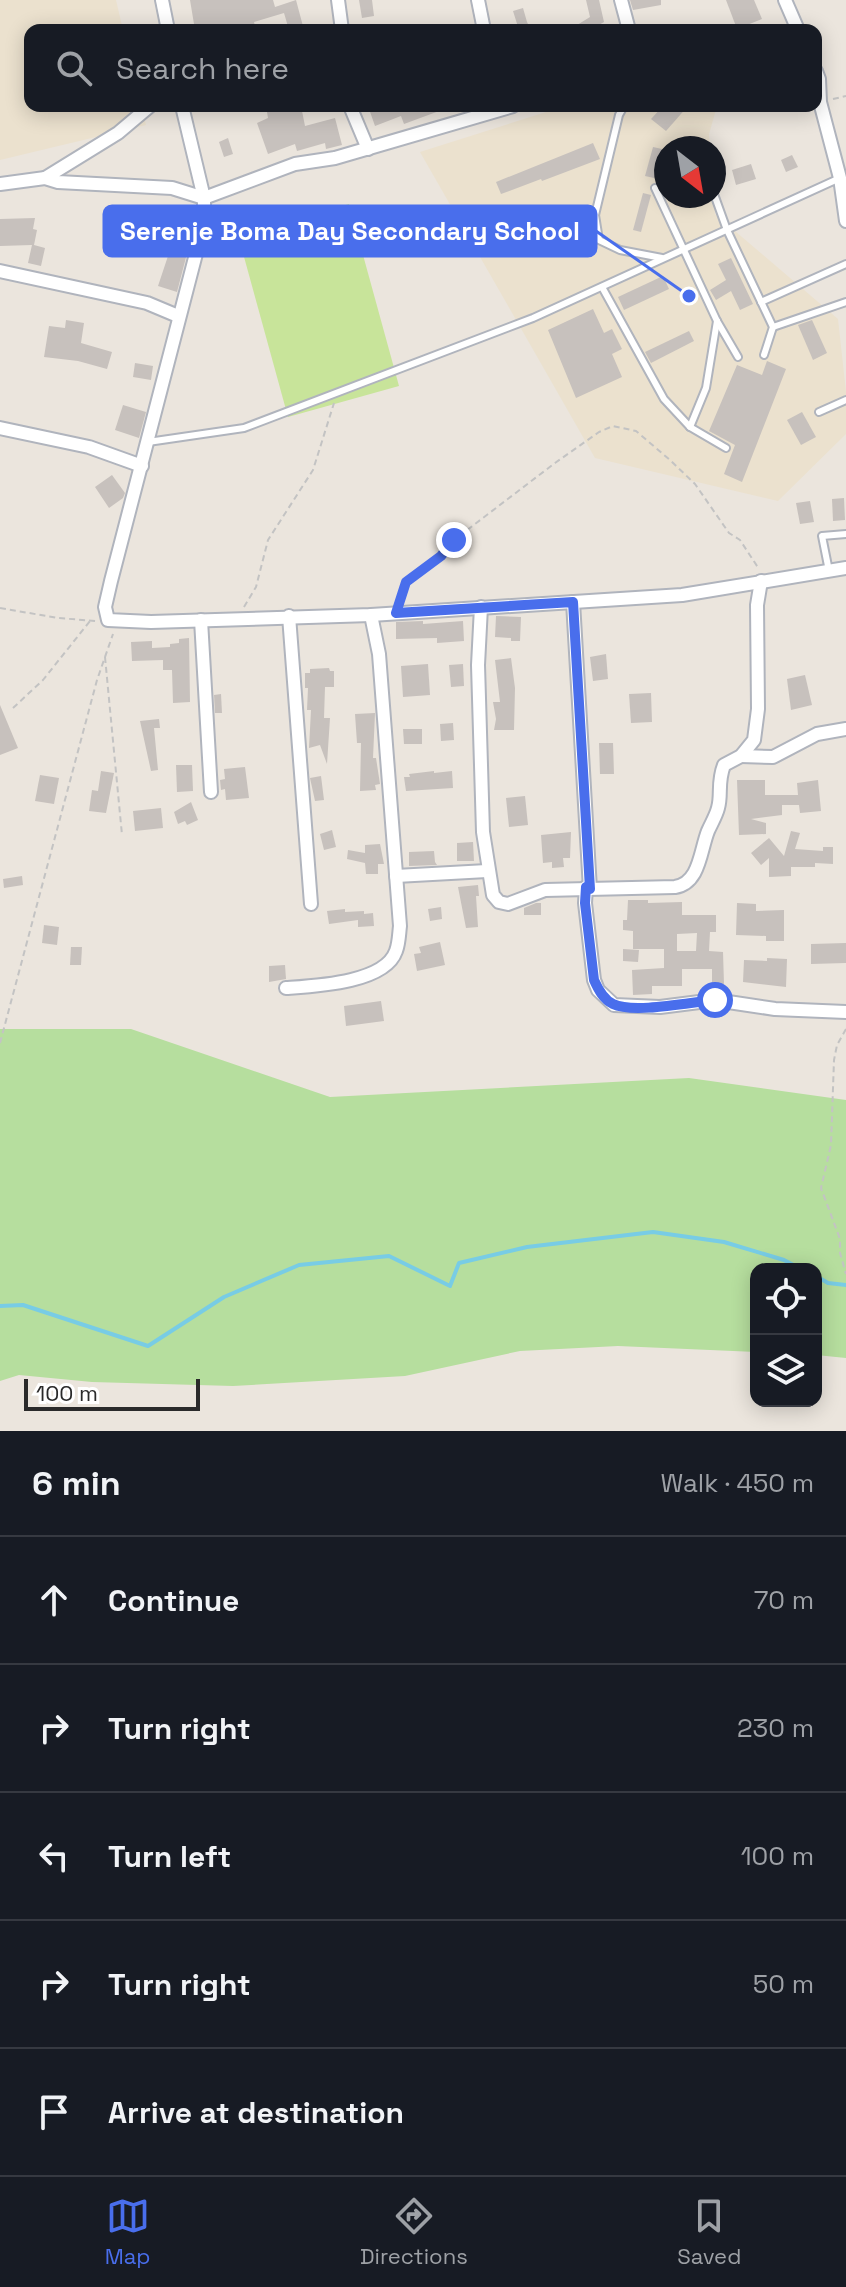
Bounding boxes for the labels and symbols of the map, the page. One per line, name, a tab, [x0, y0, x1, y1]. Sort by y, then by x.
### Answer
north arrow	[654, 136, 726, 208]
callout: Serenje Boma Day Secondary School	[104, 206, 596, 256]
text: Serenje Boma Day Secondary School	[120, 214, 580, 248]
route end	[436, 522, 472, 558]
route start	[697, 982, 733, 1018]
scale bar	[24, 1375, 200, 1411]

